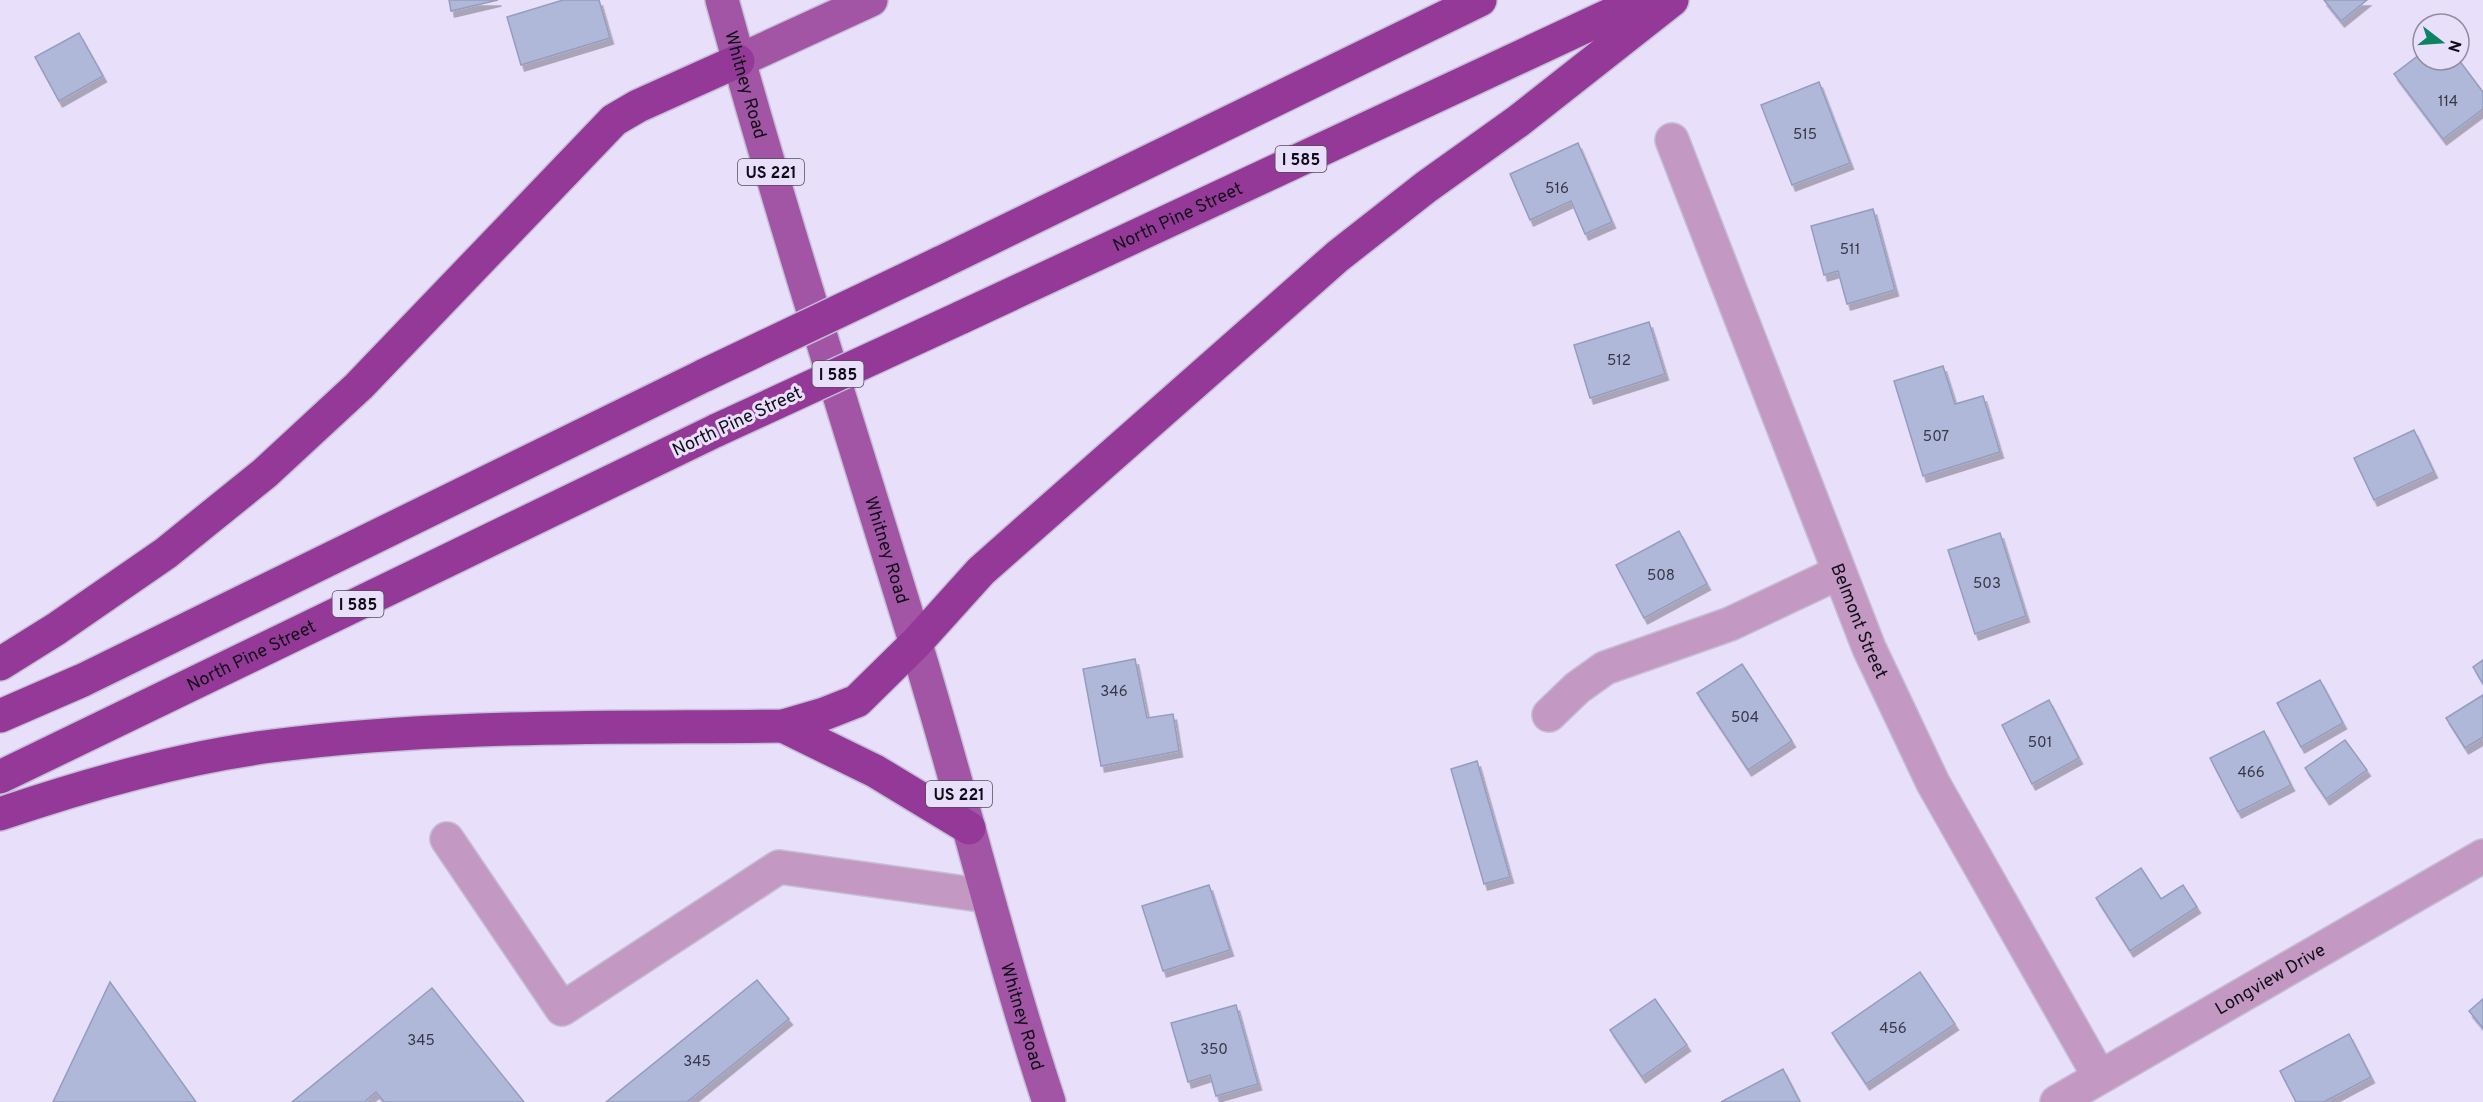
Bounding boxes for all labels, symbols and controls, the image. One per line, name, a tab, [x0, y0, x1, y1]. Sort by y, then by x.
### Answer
north arrow	[2411, 12, 2471, 72]
street label: Whitney Road	[718, 29, 771, 142]
text: N	[2442, 37, 2465, 54]
house number: 114	[2438, 93, 2458, 112]
house number: 515	[1793, 126, 1817, 145]
road number: I 585	[1276, 146, 1326, 172]
road number: US 221	[738, 159, 804, 185]
street label: North Pine Street	[1110, 178, 1247, 258]
house number: 516	[1545, 180, 1569, 199]
house number: 511	[1840, 241, 1860, 260]
house number: 512	[1607, 352, 1631, 371]
road number: I 585	[812, 361, 864, 387]
street label: North Pine Street	[669, 382, 806, 462]
house number: 507	[1923, 428, 1949, 447]
street label: Whitney Road	[858, 494, 913, 607]
street label: Belmont Street	[1824, 560, 1892, 683]
house number: 508	[1647, 567, 1675, 586]
house number: 503	[1973, 575, 2001, 594]
road number: I 585	[332, 591, 384, 617]
street label: North Pine Street	[183, 616, 320, 698]
house number: 346	[1100, 683, 1128, 702]
house number: 504	[1731, 709, 1759, 728]
house number: 501	[2028, 734, 2052, 753]
house number: 466	[2237, 764, 2265, 783]
road number: US 221	[926, 781, 992, 807]
street label: Longview Drive	[2211, 939, 2330, 1021]
street label: Whitney Road	[994, 960, 1048, 1074]
house number: 456	[1879, 1020, 1907, 1039]
house number: 345	[407, 1032, 435, 1051]
house number: 350	[1200, 1041, 1228, 1060]
house number: 345	[683, 1053, 711, 1072]

